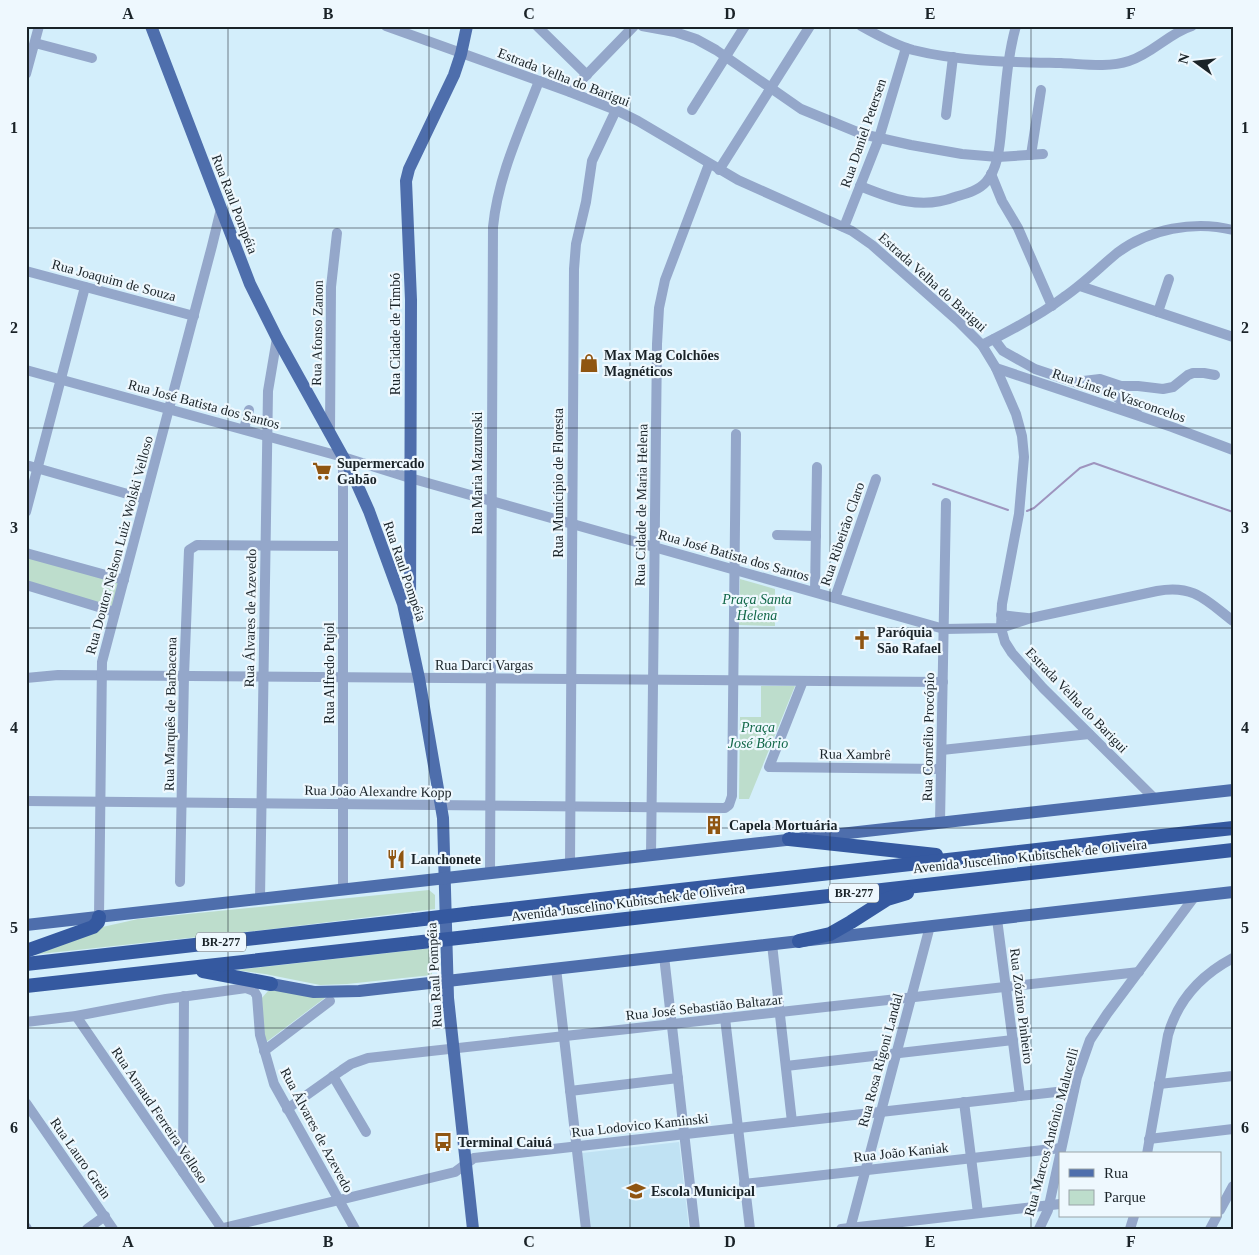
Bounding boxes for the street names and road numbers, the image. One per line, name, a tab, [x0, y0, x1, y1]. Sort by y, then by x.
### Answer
street label: Estrada Velha do Barigui	[496, 45, 632, 110]
street label: Rua Daniel Petersen	[838, 77, 889, 190]
street label: Rua Raul Pompéia	[209, 152, 261, 257]
street label: Estrada Velha do Barigui	[876, 230, 990, 335]
street label: Rua Joaquim de Souza	[50, 257, 178, 304]
street label: Rua Cidade de Timbó	[388, 273, 403, 395]
street label: Rua Afonso Zanon	[309, 280, 326, 386]
street label: Rua Lins de Vasconcelos	[1050, 366, 1188, 425]
street label: Rua José Batista dos Santos	[126, 377, 281, 432]
street label: Rua Município de Floresta	[551, 407, 566, 558]
street label: Rua Maria Mazuroski	[470, 411, 485, 534]
street label: Rua Cidade de Maria Helena	[633, 423, 650, 586]
street label: Rua Doutor Nelson Luiz Wolski Velloso	[83, 434, 156, 656]
street label: Rua Ribeirão Claro	[818, 480, 867, 588]
street label: Rua Raul Pompéia	[380, 519, 429, 624]
street label: Rua José Batista dos Santos	[657, 527, 811, 584]
street label: Rua Álvares de Azevedo	[241, 548, 259, 688]
street label: Rua Alfredo Pujol	[322, 622, 337, 724]
street label: Rua Marquês de Barbacena	[162, 636, 179, 791]
street label: Estrada Velha do Barigui	[1023, 645, 1131, 756]
street label: Rua Darci Vargas	[435, 658, 533, 673]
street label: Rua Cornélio Procópio	[920, 672, 937, 802]
street label: Rua Xambrê	[819, 746, 891, 763]
street label: Rua João Alexandre Kopp	[304, 783, 452, 800]
street label: Avenida Juscelino Kubitschek de Oliveira	[912, 837, 1149, 876]
street label: Avenida Juscelino Kubitschek de Oliveira	[510, 881, 747, 924]
road number: BR-277	[829, 884, 879, 902]
street label: Rua Raul Pompéia	[424, 921, 445, 1028]
road number: BR-277	[196, 932, 246, 952]
street label: Rua Zózino Pinheiro	[1007, 947, 1036, 1065]
street label: Rua Rosa Rigoni Landal	[855, 991, 906, 1129]
street label: Rua José Sebastião Baltazar	[625, 992, 783, 1023]
street label: Rua Arnaud Ferreira Velloso	[109, 1045, 211, 1186]
street label: Rua Marcos Antônio Malucelli	[1022, 1046, 1081, 1218]
street label: Rua Álvares de Azevedo	[277, 1065, 357, 1195]
street label: Rua Lodovico Kaminski	[571, 1111, 709, 1140]
street label: Rua Lauro Grein	[47, 1115, 114, 1201]
street label: Rua João Kaniak	[853, 1140, 949, 1165]

